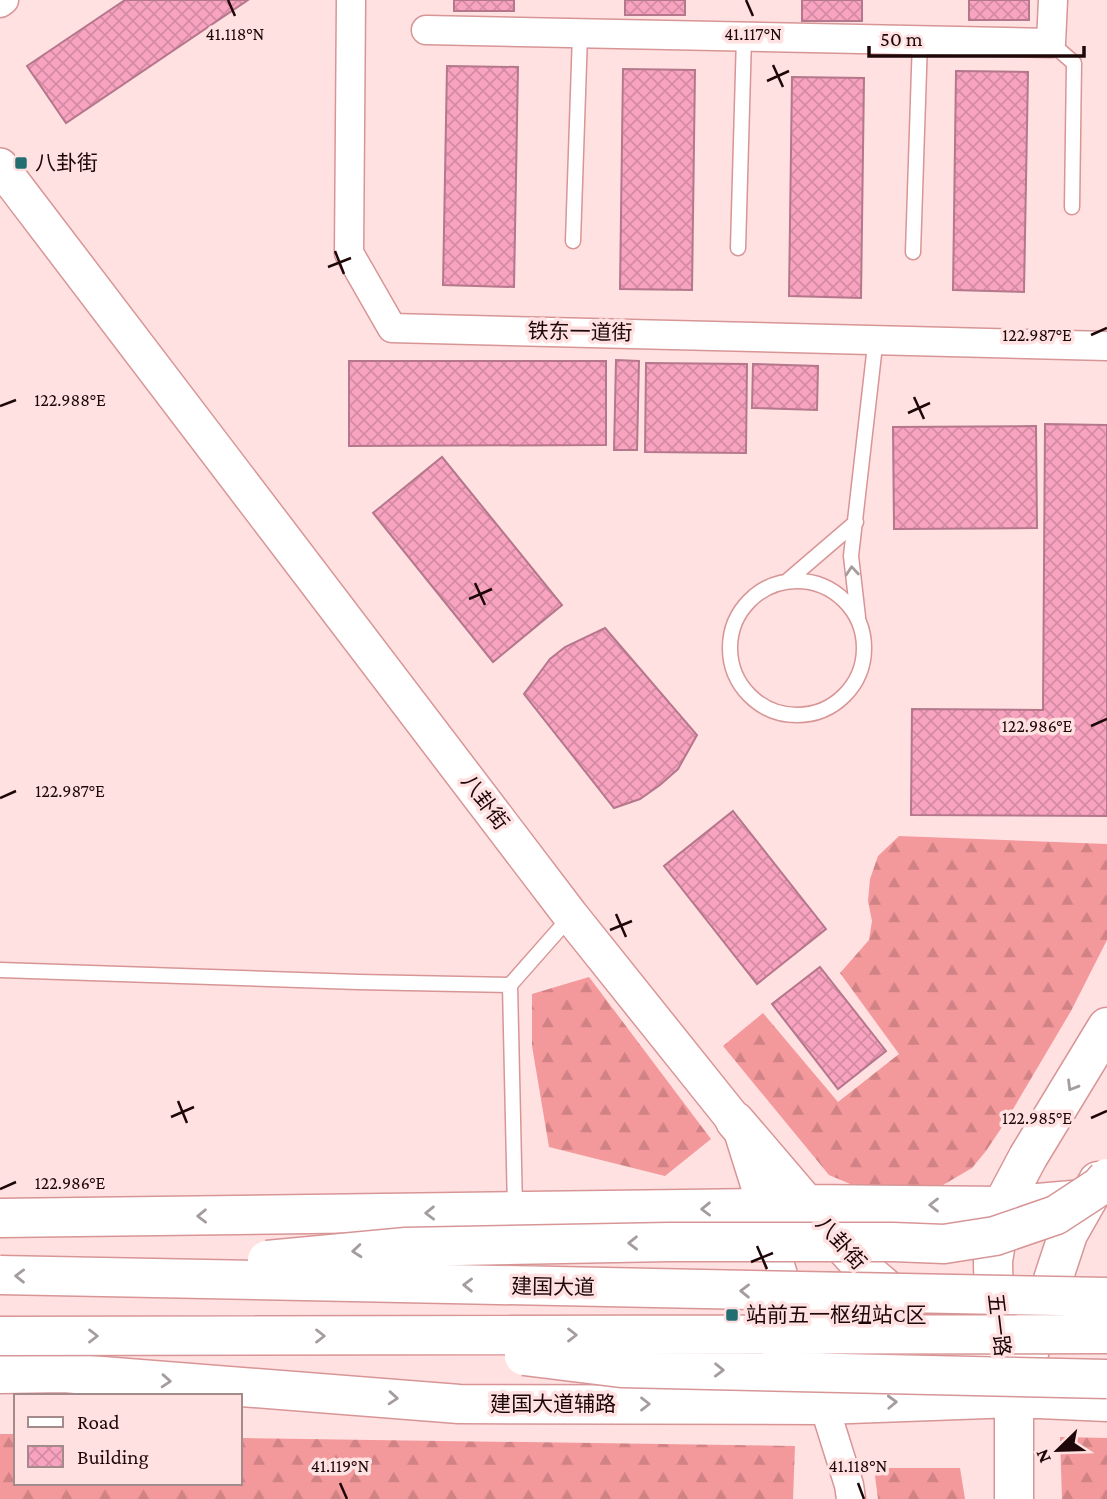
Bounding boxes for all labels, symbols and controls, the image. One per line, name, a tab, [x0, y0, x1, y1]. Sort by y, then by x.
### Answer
scale bar	[869, 14, 1084, 58]
text: 41.118°N	[206, 24, 265, 44]
text: 41.117°N	[724, 24, 782, 44]
text: 50 m	[880, 27, 923, 51]
place label: 八卦街	[35, 151, 98, 175]
marker: 八卦街	[13, 155, 29, 171]
street label: 铁东一道街	[527, 319, 633, 345]
text: 122.987°E	[1002, 325, 1072, 345]
text: 122.988°E	[34, 390, 106, 410]
one-way arrow	[845, 565, 860, 576]
text: 122.986°E	[1002, 716, 1072, 736]
street label: 八卦街	[456, 770, 514, 834]
text: 122.987°E	[35, 781, 105, 801]
one-way arrow	[1067, 1079, 1080, 1091]
text: 122.985°E	[1002, 1108, 1072, 1128]
text: 122.986°E	[35, 1173, 105, 1193]
one-way arrow	[928, 1197, 938, 1213]
one-way arrow	[700, 1201, 711, 1216]
one-way arrow	[424, 1205, 435, 1220]
one-way arrow	[196, 1208, 207, 1224]
street label: 八卦街	[811, 1212, 871, 1274]
one-way arrow	[628, 1235, 638, 1251]
one-way arrow	[351, 1244, 363, 1259]
one-way arrow	[15, 1268, 26, 1283]
street label: 建国大道	[511, 1274, 595, 1300]
one-way arrow	[463, 1277, 473, 1293]
one-way arrow	[739, 1283, 750, 1299]
street label: 五一路	[983, 1292, 1015, 1358]
place label: 站前五一枢纽站C区	[746, 1303, 926, 1327]
marker: 站前五一枢纽站C区	[724, 1307, 740, 1323]
one-way arrow	[567, 1327, 578, 1343]
one-way arrow	[88, 1328, 98, 1344]
one-way arrow	[315, 1328, 326, 1344]
one-way arrow	[714, 1362, 725, 1377]
one-way arrow	[161, 1373, 172, 1388]
one-way arrow	[388, 1391, 399, 1406]
street label: 建国大道辅路	[490, 1392, 616, 1416]
legend	[14, 1394, 242, 1485]
one-way arrow	[886, 1395, 897, 1410]
one-way arrow	[640, 1396, 650, 1412]
text: Road	[77, 1410, 120, 1434]
north arrow	[1023, 1415, 1093, 1485]
text: Building	[77, 1445, 149, 1469]
text: N	[1031, 1446, 1055, 1467]
text: 41.119°N	[311, 1456, 369, 1476]
text: 41.118°N	[829, 1456, 888, 1476]

